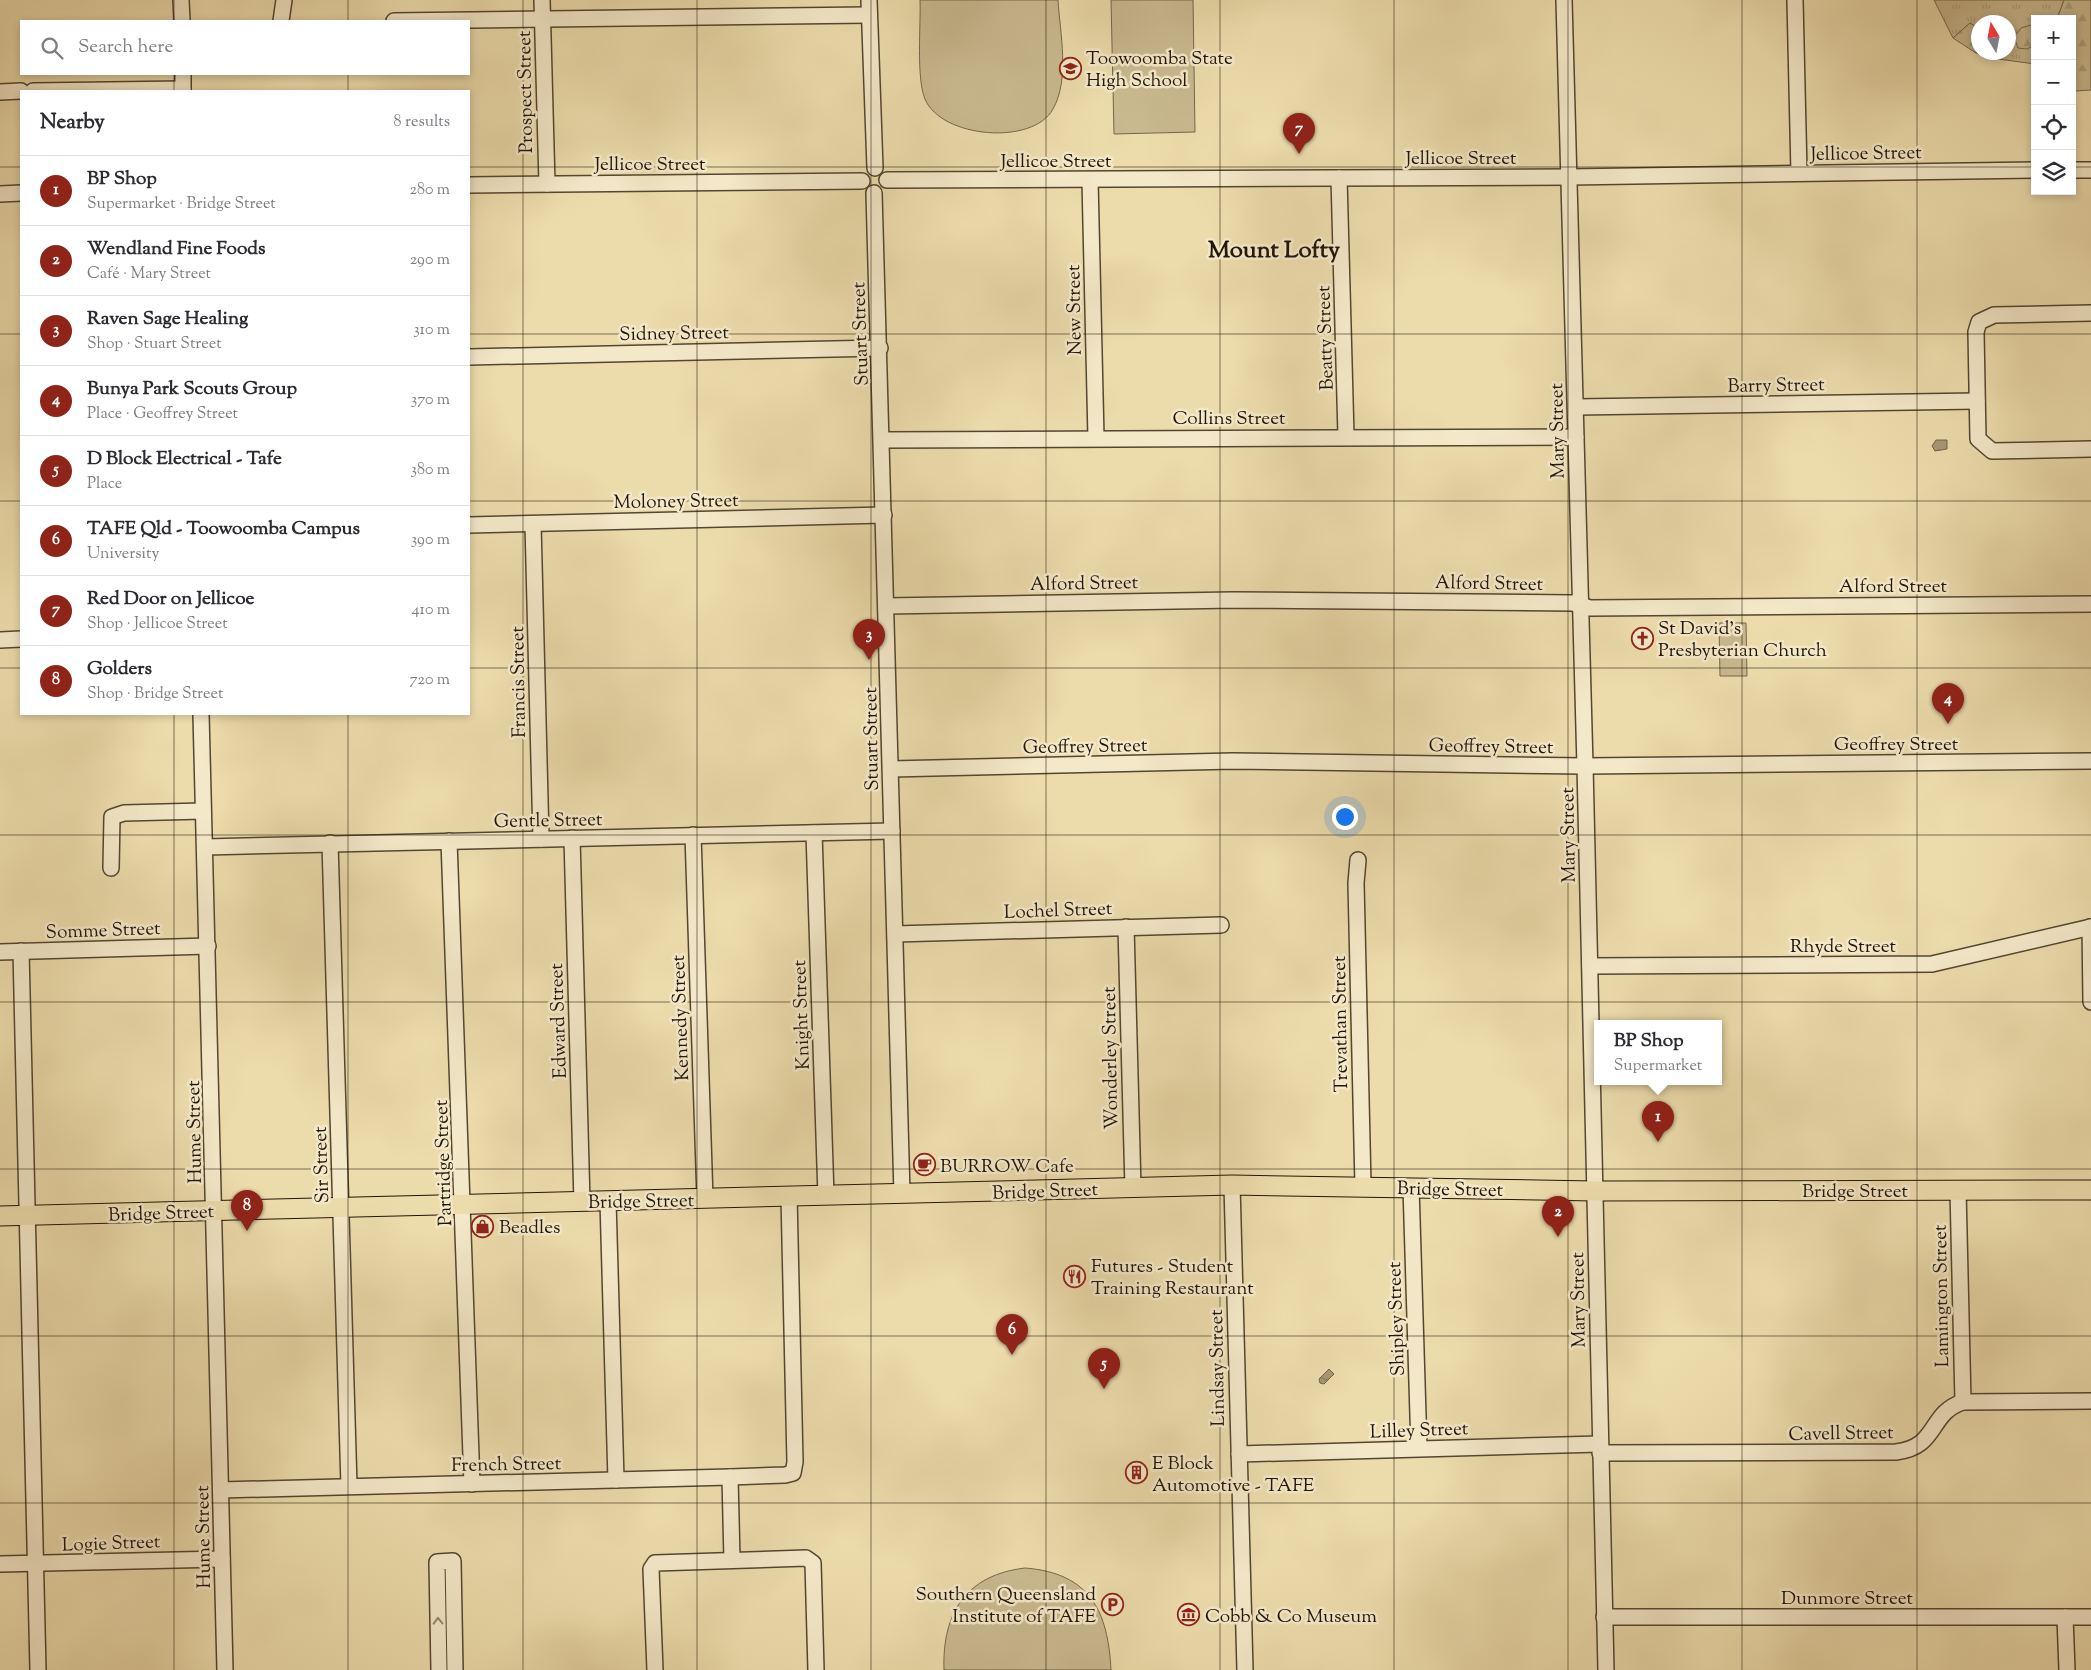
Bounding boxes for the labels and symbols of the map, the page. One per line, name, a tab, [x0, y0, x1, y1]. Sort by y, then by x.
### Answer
north arrow	[1971, 15, 2016, 60]
street label: Prospect Street	[512, 30, 541, 154]
place label: Toowoomba State High School	[1086, 46, 1233, 95]
school or university icon: Toowoomba State High School	[1058, 56, 1082, 80]
pin: 7	[1283, 113, 1315, 154]
street label: Jellicoe Street	[1809, 140, 1922, 169]
street label: Jellicoe Street	[1404, 146, 1517, 173]
street label: Jellicoe Street	[999, 149, 1112, 176]
street label: Jellicoe Street	[593, 152, 706, 179]
district label: Mount Lofty	[1208, 234, 1340, 268]
street label: New Street	[1061, 264, 1090, 356]
street label: Stuart Street	[846, 281, 877, 386]
street label: Beatty Street	[1311, 285, 1342, 391]
street label: Sidney Street	[619, 320, 730, 349]
street label: Barry Street	[1727, 372, 1825, 401]
street label: Mary Street	[1544, 382, 1573, 479]
street label: Collins Street	[1173, 406, 1286, 433]
street label: Moloney Street	[613, 488, 739, 517]
street label: Alford Street	[1030, 570, 1139, 599]
street label: Alford Street	[1435, 570, 1544, 599]
street label: Alford Street	[1839, 574, 1948, 601]
place label: St David's Presbyterian Church	[1658, 616, 1827, 665]
pin: 3	[853, 619, 885, 660]
street label: Francis Street	[505, 625, 534, 738]
church icon: St David's Presbyterian Church	[1630, 626, 1654, 650]
pin: 4	[1932, 683, 1964, 724]
street label: Stuart Street	[858, 686, 887, 791]
street label: Geoffrey Street	[1834, 732, 1959, 759]
street label: Geoffrey Street	[1023, 733, 1148, 762]
street label: Geoffrey Street	[1428, 733, 1554, 762]
street label: Mary Street	[1555, 786, 1584, 883]
your location	[1332, 804, 1358, 830]
street label: Gentle Street	[493, 807, 603, 836]
street label: Lochel Street	[1003, 896, 1113, 927]
street label: Somme Street	[45, 916, 161, 947]
street label: Rhyde Street	[1790, 934, 1897, 961]
street label: Kennedy Street	[666, 954, 697, 1081]
street label: Trevathan Street	[1327, 955, 1356, 1093]
street label: Knight Street	[787, 959, 818, 1070]
street label: Edward Street	[544, 962, 575, 1079]
street label: Wonderley Street	[1097, 986, 1126, 1130]
street label: Hume Street	[181, 1080, 210, 1184]
street label: Partridge Street	[429, 1099, 460, 1227]
pin: 1	[1642, 1101, 1674, 1142]
street label: Sir Street	[308, 1126, 337, 1204]
cafe icon: BURROW Cafe	[912, 1153, 936, 1177]
place label: BURROW Cafe	[940, 1154, 1074, 1181]
street label: Bridge Street	[1397, 1176, 1504, 1205]
street label: Bridge Street	[992, 1177, 1099, 1208]
street label: Bridge Street	[1802, 1179, 1909, 1206]
street label: Bridge Street	[588, 1188, 695, 1217]
pin: 8	[231, 1190, 263, 1231]
pin: 2	[1542, 1196, 1574, 1237]
street label: Bridge Street	[108, 1199, 215, 1230]
shop icon: Beadles	[471, 1214, 495, 1238]
place label: Beadles	[499, 1215, 560, 1242]
street label: Lamington Street	[1928, 1224, 1957, 1368]
street label: Mary Street	[1565, 1251, 1594, 1348]
place label: Futures - Student Training Restaurant	[1091, 1254, 1254, 1303]
street label: Shipley Street	[1382, 1261, 1413, 1377]
restaurant icon: Futures - Student Training Restaurant	[1063, 1264, 1087, 1288]
street label: Lindsay Street	[1204, 1309, 1233, 1427]
pin: 6	[996, 1314, 1028, 1355]
pin: 5	[1088, 1348, 1120, 1389]
street label: Lilley Street	[1369, 1416, 1469, 1447]
street label: Cavell Street	[1788, 1420, 1894, 1449]
street label: French Street	[451, 1451, 562, 1480]
place label: E Block Automotive - TAFE	[1152, 1451, 1315, 1500]
building icon: E Block Automotive - TAFE	[1124, 1461, 1148, 1485]
street label: Hume Street	[190, 1485, 219, 1589]
street label: Logie Street	[61, 1529, 161, 1560]
place label: Southern Queensland Institute of TAFE	[915, 1582, 1097, 1631]
street label: Dunmore Street	[1781, 1586, 1914, 1613]
parking icon: Southern Queensland Institute of TAFE	[1100, 1592, 1124, 1616]
museum icon: Cobb & Co Museum	[1177, 1603, 1201, 1627]
place label: Cobb & Co Museum	[1205, 1604, 1377, 1631]
one-way arrow	[433, 1617, 443, 1625]

